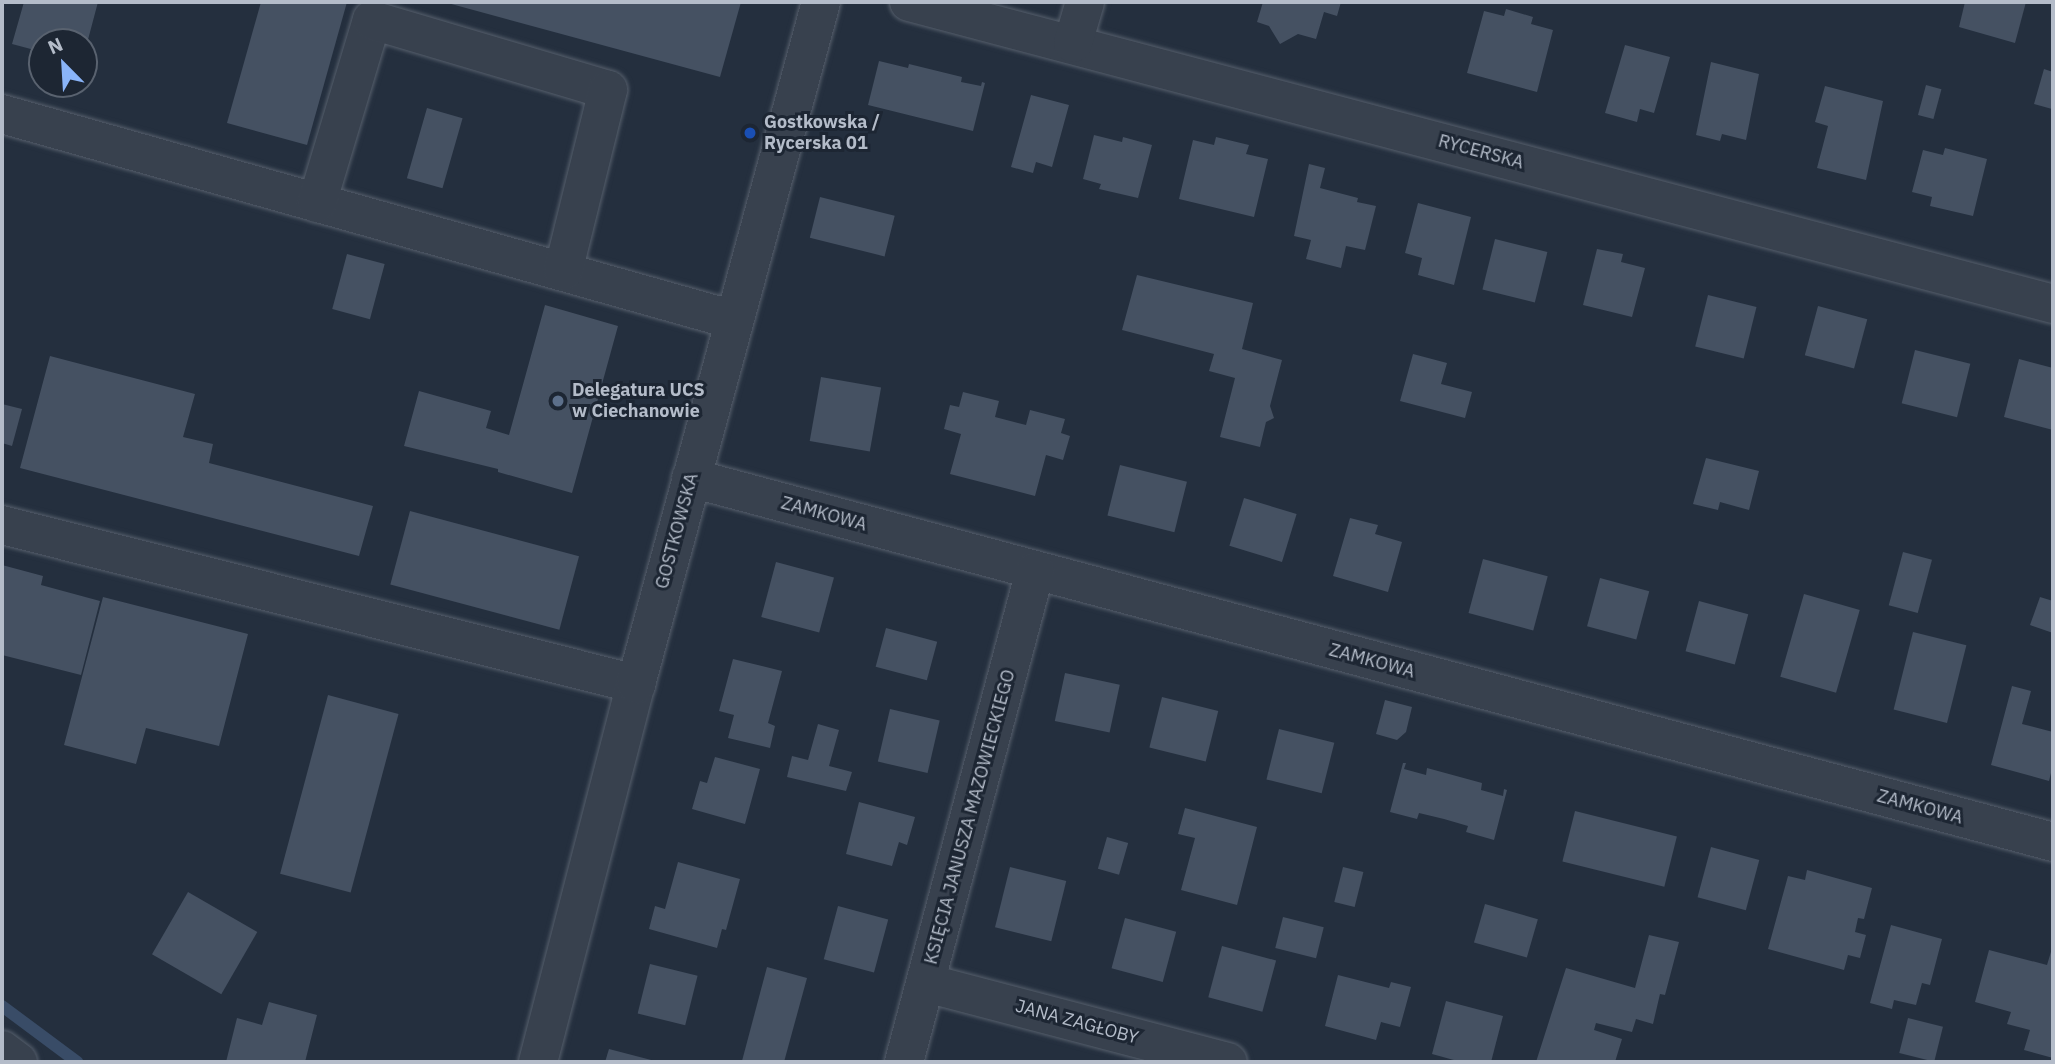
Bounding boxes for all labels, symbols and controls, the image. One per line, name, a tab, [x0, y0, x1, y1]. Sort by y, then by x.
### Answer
north arrow	[28, 28, 98, 98]
text: N	[44, 32, 66, 59]
place label: Gostkowska / Rycerska 01	[764, 112, 880, 154]
marker: Gostkowska / Rycerska 01	[742, 125, 758, 141]
street label: RYCERSKA	[1436, 130, 1526, 174]
place label: Delegatura UCS w Ciechanowie	[572, 380, 705, 422]
marker: Delegatura UCS w Ciechanowie	[550, 393, 566, 409]
street label: GOSTKOWSKA	[651, 471, 703, 591]
street label: ZAMKOWA	[779, 492, 869, 536]
street label: ZAMKOWA	[1327, 639, 1417, 683]
street label: KSIĘCIA JANUSZA MAZOWIECKIEGO	[920, 667, 1020, 967]
street label: ZAMKOWA	[1875, 785, 1965, 829]
street label: JANA ZAGŁOBY	[1013, 995, 1141, 1049]

